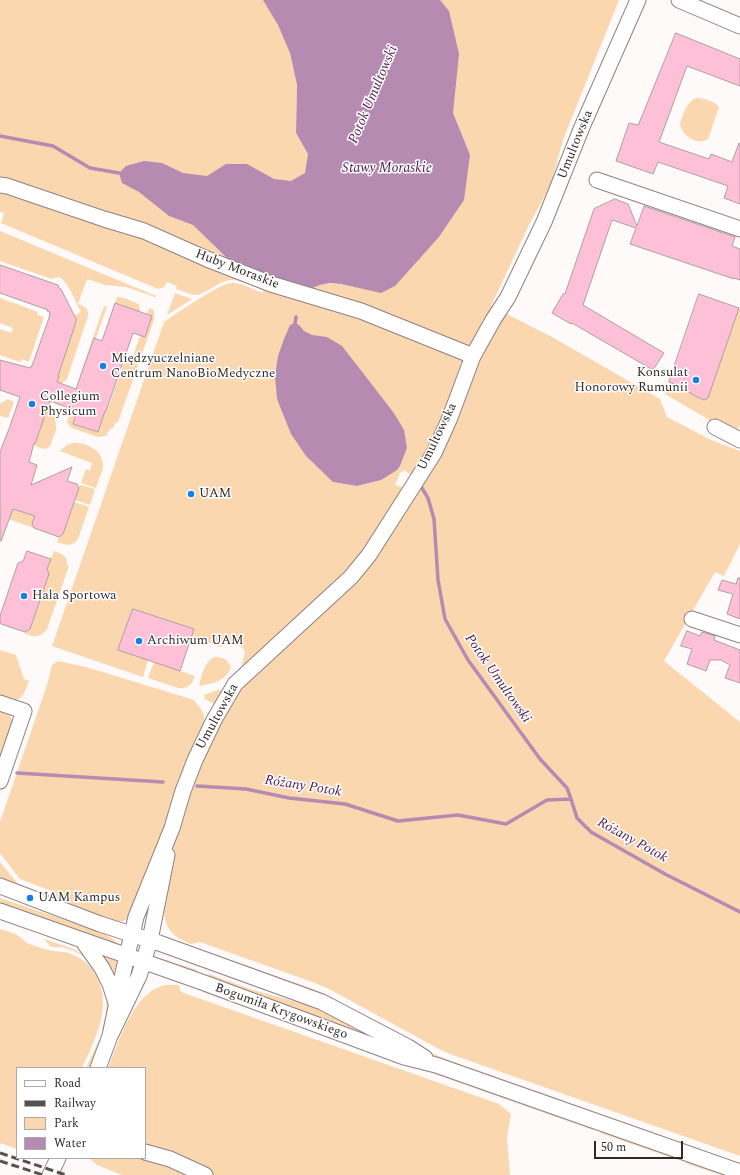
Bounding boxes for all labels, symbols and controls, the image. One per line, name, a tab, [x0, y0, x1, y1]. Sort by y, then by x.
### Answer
water label: Potok Umultowski	[346, 44, 402, 146]
street label: Umultowska	[555, 108, 597, 182]
water label: Stawy Moraskie	[342, 161, 432, 177]
street label: Huby Moraskie	[193, 247, 281, 293]
place label: Międzyuczelniane Centrum NanoBioMedyczne	[111, 351, 275, 382]
marker: Międzyuczelniane Centrum NanoBioMedyczne	[98, 361, 108, 371]
place label: Konsulat Honorowy Rumunii	[574, 365, 688, 396]
marker: Konsulat Honorowy Rumunii	[691, 375, 701, 385]
place label: Collegium Physicum	[40, 389, 100, 420]
marker: Collegium Physicum	[27, 399, 37, 409]
street label: Umultowska	[415, 401, 461, 473]
place label: UAM	[199, 486, 231, 502]
marker: UAM	[186, 489, 196, 499]
place label: Hala Sportowa	[32, 588, 117, 604]
marker: Hala Sportowa	[19, 591, 29, 601]
water label: Potok Umultowski	[460, 631, 534, 727]
place label: Archiwum UAM	[147, 633, 243, 649]
marker: Archiwum UAM	[134, 636, 144, 646]
street label: Umultowska	[193, 681, 243, 753]
water label: Różany Potok	[263, 773, 343, 801]
water label: Różany Potok	[594, 815, 670, 867]
place label: UAM Kampus	[38, 890, 120, 906]
marker: UAM Kampus	[25, 893, 35, 903]
street label: Bogumiła Krygowskiego	[212, 981, 350, 1043]
legend	[16, 1067, 146, 1159]
text: Road	[54, 1074, 81, 1093]
text: Railway	[54, 1094, 96, 1113]
text: Park	[54, 1114, 79, 1133]
scale bar	[596, 1133, 685, 1159]
text: Water	[54, 1134, 86, 1153]
text: 50 m	[601, 1138, 626, 1157]

